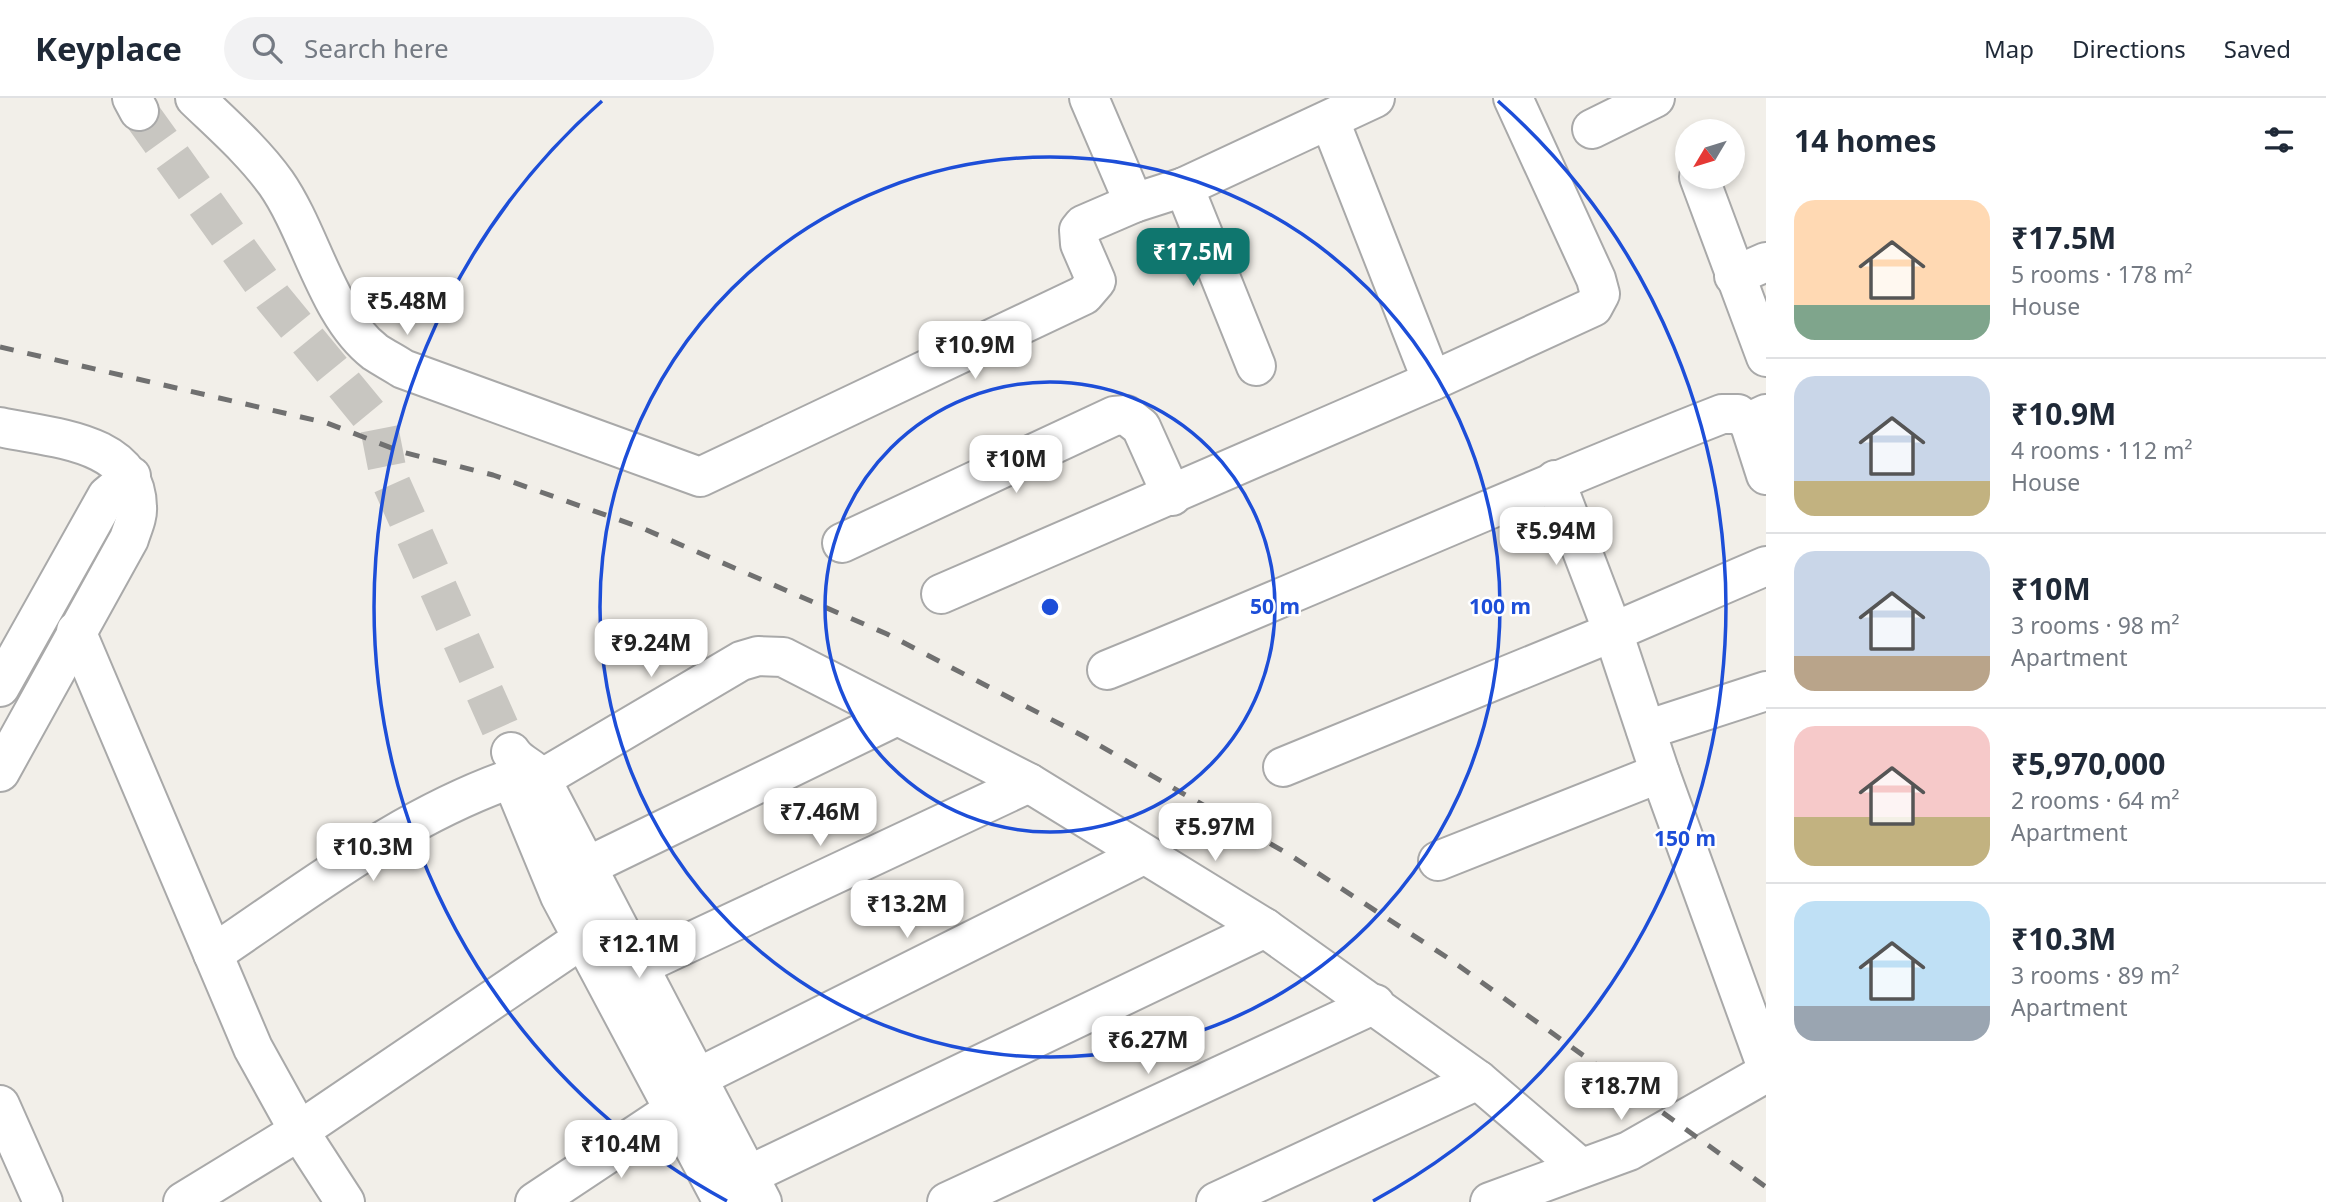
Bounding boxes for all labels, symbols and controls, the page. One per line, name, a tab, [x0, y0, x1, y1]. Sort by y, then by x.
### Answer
search box	[224, 17, 714, 80]
text: Keyplace	[35, 26, 182, 71]
icon: search	[248, 29, 286, 67]
text: Search here	[304, 30, 449, 66]
text: Map	[1984, 32, 2034, 65]
text: Directions	[2072, 32, 2186, 65]
text: Saved	[2224, 32, 2291, 65]
north arrow	[1675, 119, 1745, 189]
map controls	[1675, 119, 1745, 189]
text: 14 homes	[1794, 120, 1937, 161]
icon: filters	[2260, 121, 2298, 159]
text: ₹17.5M	[2011, 217, 2116, 258]
pin: ₹17.5M	[1136, 228, 1250, 288]
icon: home	[1850, 228, 1934, 312]
text: ₹17.5M	[1153, 235, 1233, 267]
text: 5 rooms · 178 m²	[2011, 258, 2193, 290]
pin: ₹5.48M	[350, 278, 464, 337]
text: ₹5.48M	[367, 284, 447, 316]
text: House	[2011, 290, 2080, 322]
pin: ₹10.9M	[918, 322, 1032, 381]
text: ₹10.9M	[935, 328, 1015, 360]
text: ₹10.9M	[2011, 393, 2116, 434]
icon: home	[1850, 404, 1934, 488]
text: 4 rooms · 112 m²	[2011, 434, 2193, 466]
pin: ₹10M	[975, 436, 1057, 495]
text: ₹10M	[985, 442, 1047, 474]
text: House	[2011, 466, 2080, 498]
pin: ₹5.94M	[1499, 508, 1613, 567]
text: ₹5.94M	[1516, 514, 1596, 546]
text: ₹10M	[2011, 568, 2091, 609]
icon: home	[1850, 579, 1934, 663]
text: 50 m	[1250, 592, 1300, 620]
text: 100 m	[1469, 592, 1531, 620]
centre of rings	[1038, 595, 1062, 619]
text: 3 rooms · 98 m²	[2011, 609, 2180, 641]
pin: ₹9.24M	[594, 620, 708, 679]
text: ₹9.24M	[611, 626, 691, 658]
text: Apartment	[2011, 641, 2128, 673]
text: ₹5,970,000	[2011, 743, 2165, 784]
icon: home	[1850, 754, 1934, 838]
text: 2 rooms · 64 m²	[2011, 784, 2180, 816]
pin: ₹7.46M	[763, 788, 877, 848]
text: ₹7.46M	[780, 795, 860, 827]
pin: ₹5.97M	[1158, 804, 1272, 863]
text: ₹5.97M	[1175, 810, 1255, 842]
text: Apartment	[2011, 816, 2128, 848]
pin: ₹10.3M	[316, 824, 430, 883]
text: 150 m	[1654, 824, 1716, 852]
text: ₹10.3M	[333, 830, 413, 862]
pin: ₹13.2M	[850, 880, 964, 940]
text: ₹13.2M	[867, 887, 947, 919]
text: ₹10.3M	[2011, 918, 2116, 959]
pin: ₹12.1M	[582, 920, 696, 980]
text: ₹12.1M	[599, 927, 679, 959]
icon: home	[1850, 929, 1934, 1013]
text: 3 rooms · 89 m²	[2011, 959, 2180, 991]
text: Apartment	[2011, 991, 2128, 1023]
pin: ₹6.27M	[1091, 1016, 1205, 1076]
text: ₹6.27M	[1108, 1023, 1188, 1055]
pin: ₹18.7M	[1564, 1062, 1678, 1122]
text: ₹18.7M	[1581, 1069, 1661, 1101]
pin: ₹10.4M	[564, 1121, 678, 1180]
text: ₹10.4M	[581, 1127, 661, 1159]

